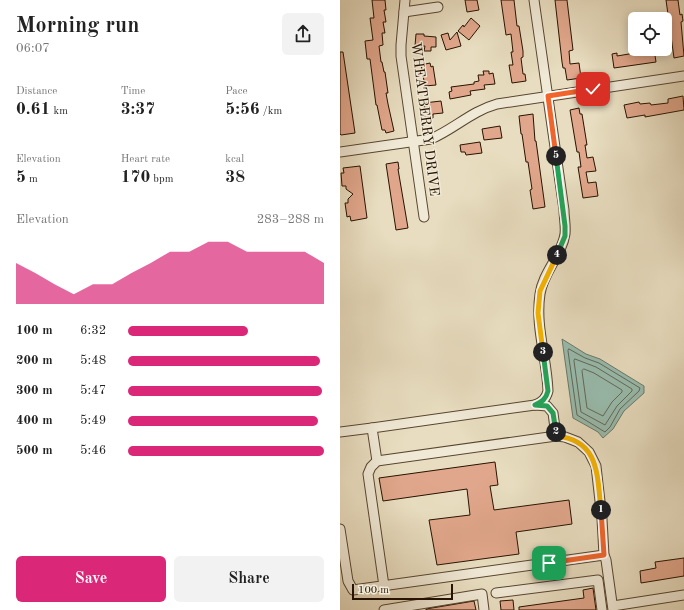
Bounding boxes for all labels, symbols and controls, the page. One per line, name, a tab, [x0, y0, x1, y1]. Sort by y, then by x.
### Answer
map controls	[628, 12, 672, 56]
button: locate	[628, 12, 672, 56]
button: share	[282, 13, 324, 55]
text: Morning run	[16, 15, 139, 37]
street label: WHEATBERRY DRIVE	[409, 41, 441, 197]
text: 06:07	[16, 42, 50, 55]
pin	[576, 72, 610, 106]
icon: check	[582, 78, 604, 100]
text: Distance	[16, 86, 57, 97]
text: Time	[121, 86, 145, 97]
text: Pace	[225, 86, 248, 97]
text: 0.61	[16, 101, 50, 118]
text: 3:37	[121, 101, 155, 118]
text: 5:56	[225, 101, 260, 118]
text: km	[50, 106, 68, 117]
text: /km	[260, 106, 282, 117]
pin: 5	[546, 146, 566, 166]
text: 5	[553, 150, 559, 161]
text: Elevation	[16, 154, 61, 165]
text: Heart rate	[121, 154, 170, 165]
text: kcal	[225, 154, 244, 165]
text: 5	[16, 169, 26, 186]
text: 170	[121, 169, 150, 186]
text: 38	[225, 169, 245, 186]
text: m	[26, 174, 38, 185]
text: bpm	[150, 174, 173, 185]
text: Elevation	[16, 213, 69, 226]
text: 283–288 m	[257, 213, 324, 226]
pin: 4	[547, 245, 567, 265]
text: 4	[554, 249, 560, 260]
text: 100 m	[16, 324, 53, 337]
text: 6:32	[80, 324, 106, 337]
pin: 3	[533, 342, 553, 362]
text: 3	[540, 346, 546, 357]
text: 200 m	[16, 354, 53, 367]
text: 5:48	[80, 354, 106, 367]
text: 300 m	[16, 384, 53, 397]
text: 5:47	[80, 384, 106, 397]
text: 400 m	[16, 414, 53, 427]
text: 5:49	[80, 414, 106, 427]
pin: 2	[546, 422, 566, 442]
text: 2	[553, 426, 559, 437]
text: 500 m	[16, 444, 53, 457]
text: 5:46	[80, 444, 106, 457]
pin: 1	[591, 500, 611, 520]
text: 1	[598, 504, 604, 515]
pin	[532, 546, 566, 580]
icon: arrive	[538, 552, 560, 574]
button: Save	[16, 556, 166, 602]
button: Share	[174, 556, 324, 602]
scale bar	[352, 582, 453, 601]
text: 100 m	[358, 585, 389, 596]

